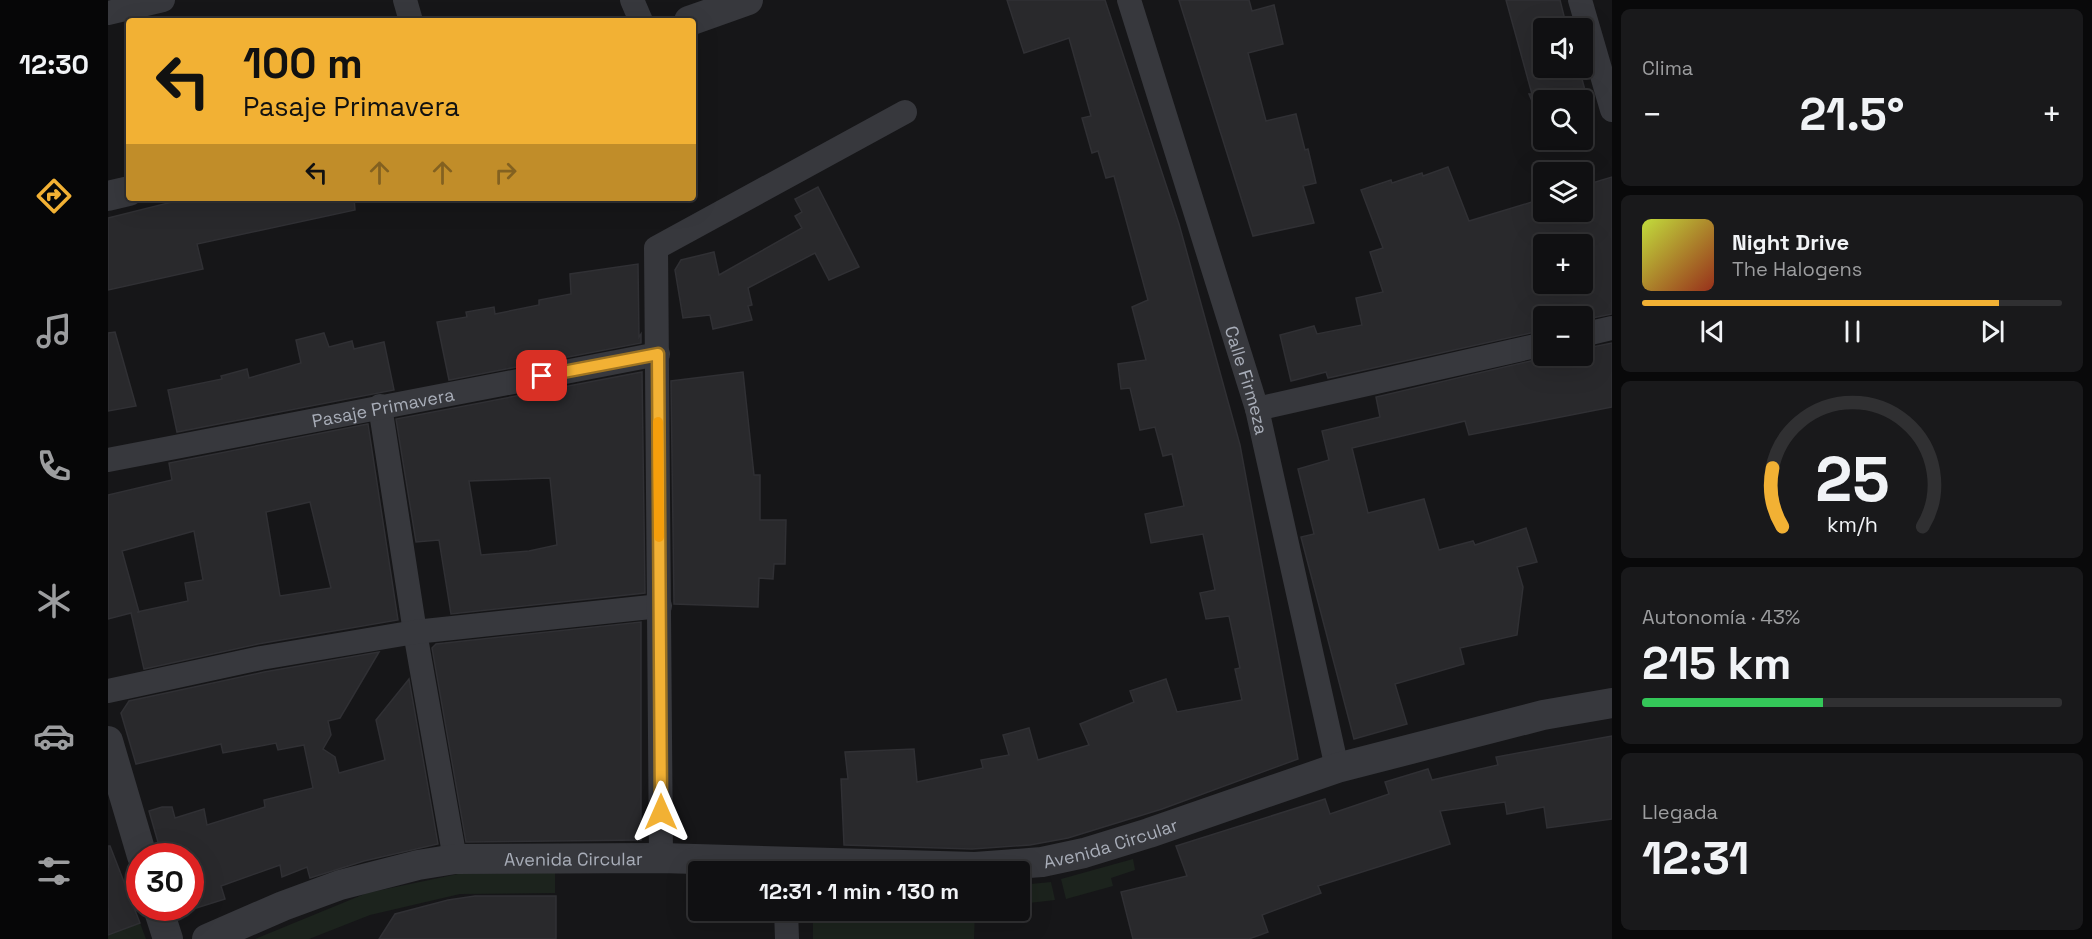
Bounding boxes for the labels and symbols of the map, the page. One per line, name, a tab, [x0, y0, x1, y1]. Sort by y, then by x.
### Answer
street label: Calle Firmeza	[1220, 323, 1274, 437]
pin	[516, 350, 567, 401]
street label: Pasaje Primavera	[310, 382, 456, 432]
position arrow	[629, 780, 693, 844]
street label: Avenida Circular	[1041, 812, 1181, 873]
speed limit sign: 30	[126, 843, 204, 921]
street label: Avenida Circular	[504, 847, 643, 870]

